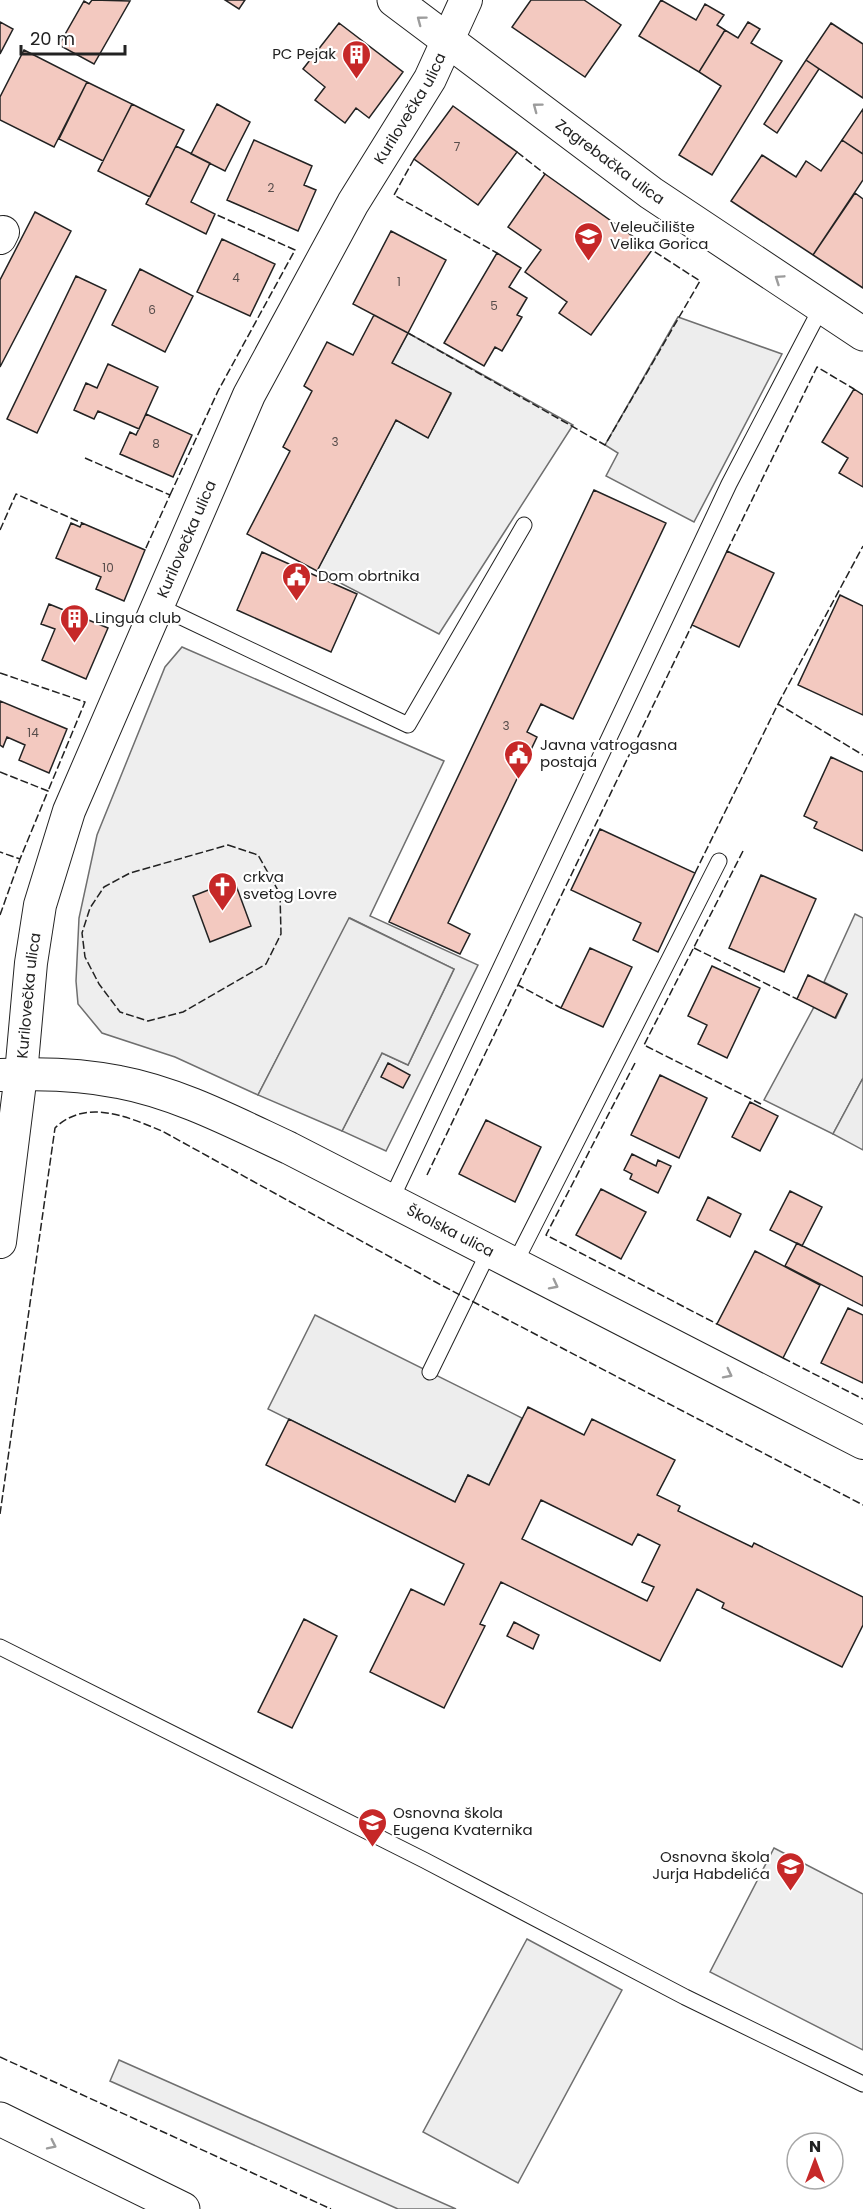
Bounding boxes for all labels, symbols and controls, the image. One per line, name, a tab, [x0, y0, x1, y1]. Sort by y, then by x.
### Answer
one-way arrow	[417, 17, 428, 28]
scale bar	[21, 18, 124, 56]
text: 20 m	[30, 26, 75, 51]
building icon: PC Pejak	[341, 38, 373, 80]
place label: PC Pejak	[272, 43, 336, 64]
street label: Kurilovečka ulica	[369, 49, 451, 168]
one-way arrow	[533, 104, 544, 115]
street label: Zagrebačka ulica	[552, 114, 669, 209]
house number: 7	[454, 138, 461, 155]
house number: 2	[268, 179, 275, 196]
place label: Veleučilište Velika Gorica	[610, 216, 709, 254]
school or university icon: Veleučilište Velika Gorica	[573, 220, 605, 262]
house number: 4	[232, 269, 240, 286]
house number: 1	[397, 273, 401, 290]
one-way arrow	[774, 276, 785, 287]
house number: 5	[490, 297, 498, 314]
house number: 6	[148, 301, 156, 318]
house number: 3	[331, 433, 339, 450]
house number: 8	[152, 435, 160, 452]
street label: Kurilovečka ulica	[151, 477, 221, 601]
house number: 10	[102, 559, 114, 576]
public building icon: Dom obrtnika	[281, 560, 313, 602]
place label: Dom obrtnika	[318, 565, 420, 586]
building icon: Lingua club	[58, 602, 90, 644]
place label: Lingua club	[95, 607, 181, 628]
house number: 3	[502, 717, 510, 734]
house number: 14	[27, 724, 39, 741]
place label: Javna vatrogasna postaja	[540, 734, 677, 772]
public building icon: Javna vatrogasna postaja	[503, 738, 535, 780]
place label: crkva svetog Lovre	[243, 866, 337, 904]
church icon: crkva svetog Lovre	[206, 870, 238, 912]
street label: Kurilovečka ulica	[11, 931, 46, 1059]
street label: Školska ulica	[403, 1199, 498, 1262]
one-way arrow	[548, 1278, 559, 1290]
one-way arrow	[722, 1367, 732, 1378]
place label: Osnovna škola Eugena Kvaternika	[393, 1802, 533, 1840]
school or university icon: Osnovna škola Eugena Kvaternika	[356, 1806, 388, 1848]
place label: Osnovna škola Jurja Habdelića	[652, 1846, 770, 1884]
school or university icon: Osnovna škola Jurja Habdelića	[775, 1850, 807, 1892]
north arrow	[785, 2131, 845, 2191]
text: N	[809, 2135, 821, 2158]
one-way arrow	[46, 2137, 57, 2149]

